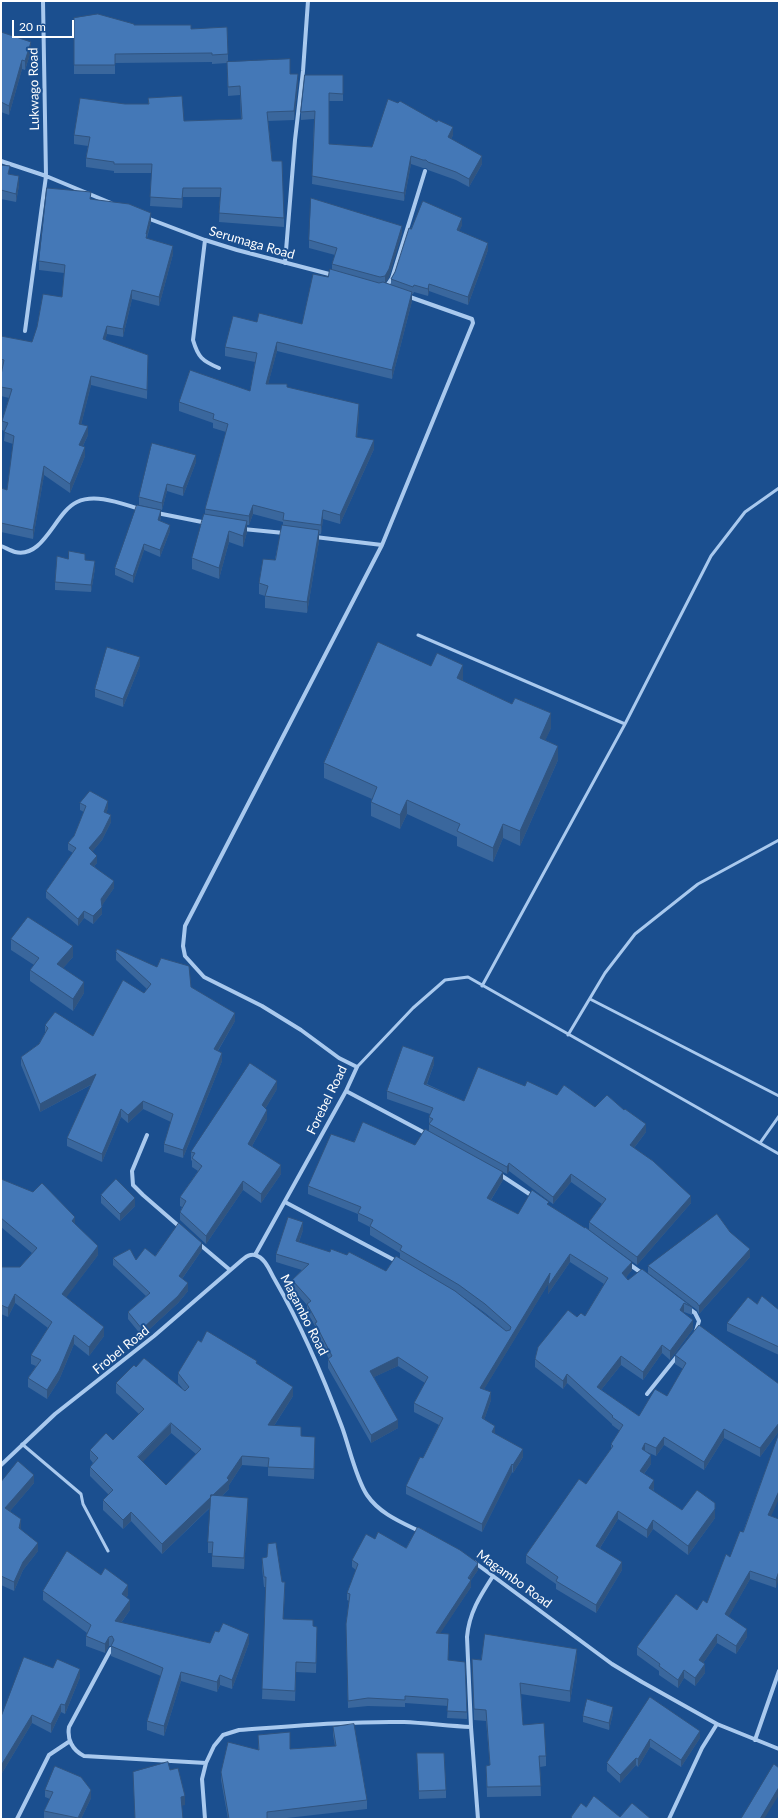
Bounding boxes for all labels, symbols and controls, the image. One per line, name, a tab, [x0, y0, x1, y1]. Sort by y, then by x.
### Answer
scale bar	[14, 12, 76, 38]
text: 20 m	[19, 19, 46, 34]
street label: Lukwago Road	[25, 47, 43, 131]
street label: Serumaga Road	[207, 223, 297, 263]
street label: Forebel Road	[304, 1063, 350, 1137]
street label: Magambo Road	[277, 1272, 331, 1358]
street label: Frobel Road	[90, 1323, 152, 1377]
street label: Magambo Road	[473, 1547, 555, 1611]

